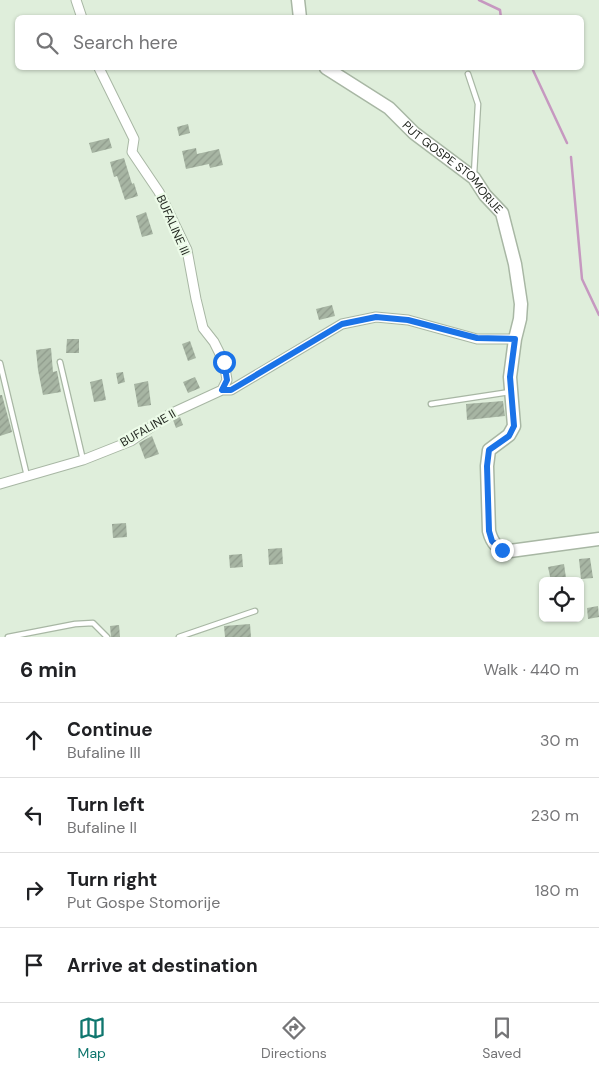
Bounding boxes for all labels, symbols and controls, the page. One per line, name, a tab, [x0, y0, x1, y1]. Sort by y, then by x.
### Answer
search box	[15, 15, 584, 70]
icon: search	[33, 29, 61, 57]
text: Search here	[73, 30, 178, 55]
street label: PUT GOSPE STOMORIJE	[399, 118, 506, 217]
street label: BUFALINE III	[153, 192, 193, 258]
route start	[213, 351, 236, 374]
street label: BUFALINE II	[117, 406, 179, 450]
route end	[491, 539, 514, 562]
map controls	[539, 577, 584, 622]
button: locate	[539, 577, 584, 622]
text: 6 min	[20, 656, 77, 684]
text: Walk · 440 m	[483, 659, 579, 680]
text: Continue	[67, 717, 153, 742]
icon: ahead	[20, 726, 48, 754]
text: 30 m	[540, 730, 579, 751]
text: Bufaline III	[67, 742, 141, 763]
text: Turn left	[67, 792, 145, 817]
icon: left	[20, 801, 48, 829]
text: 230 m	[531, 805, 579, 826]
text: Bufaline II	[67, 817, 137, 838]
text: Turn right	[67, 867, 157, 892]
icon: right	[20, 876, 48, 904]
text: 180 m	[535, 880, 579, 901]
text: Put Gospe Stomorije	[67, 892, 220, 913]
icon: arrive	[20, 951, 48, 979]
text: Arrive at destination	[67, 953, 258, 978]
tab: Map	[78, 1014, 106, 1062]
tab: Directions	[261, 1014, 327, 1062]
tab: Saved	[482, 1014, 521, 1062]

